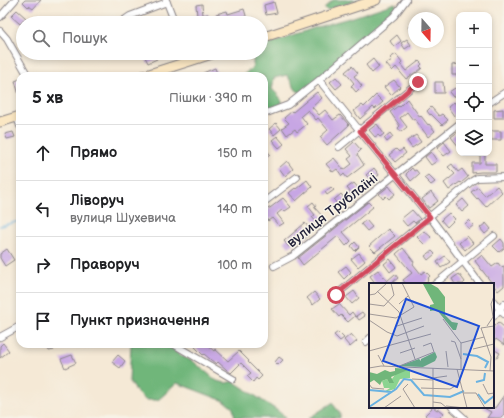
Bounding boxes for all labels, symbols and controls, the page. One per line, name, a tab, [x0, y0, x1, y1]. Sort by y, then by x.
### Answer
north arrow	[408, 12, 444, 48]
map controls	[456, 12, 492, 156]
button: +	[456, 12, 492, 48]
search box	[16, 16, 268, 60]
icon: search	[30, 27, 52, 49]
text: Пошук	[62, 29, 108, 48]
button: −	[456, 48, 492, 84]
route end	[409, 73, 427, 91]
button: locate	[456, 84, 492, 120]
text: 5 хв	[32, 88, 63, 108]
text: Пішки · 390 m	[169, 90, 252, 106]
button: layers	[456, 120, 492, 156]
icon: ahead	[32, 142, 54, 164]
text: Прямо	[70, 143, 117, 162]
text: 150 m	[218, 145, 252, 161]
street label: вулиця Трублаїні	[284, 170, 381, 251]
text: Ліворуч	[70, 191, 124, 210]
icon: left	[32, 198, 54, 220]
text: 140 m	[217, 201, 252, 217]
text: вулиця Шухевича	[70, 210, 176, 226]
icon: right	[32, 254, 54, 276]
text: Праворуч	[70, 255, 140, 274]
text: 100 m	[217, 257, 252, 273]
inset map	[369, 283, 494, 408]
route start	[327, 286, 345, 304]
icon: arrive	[32, 310, 54, 332]
text: Пункт призначення	[70, 311, 210, 330]

